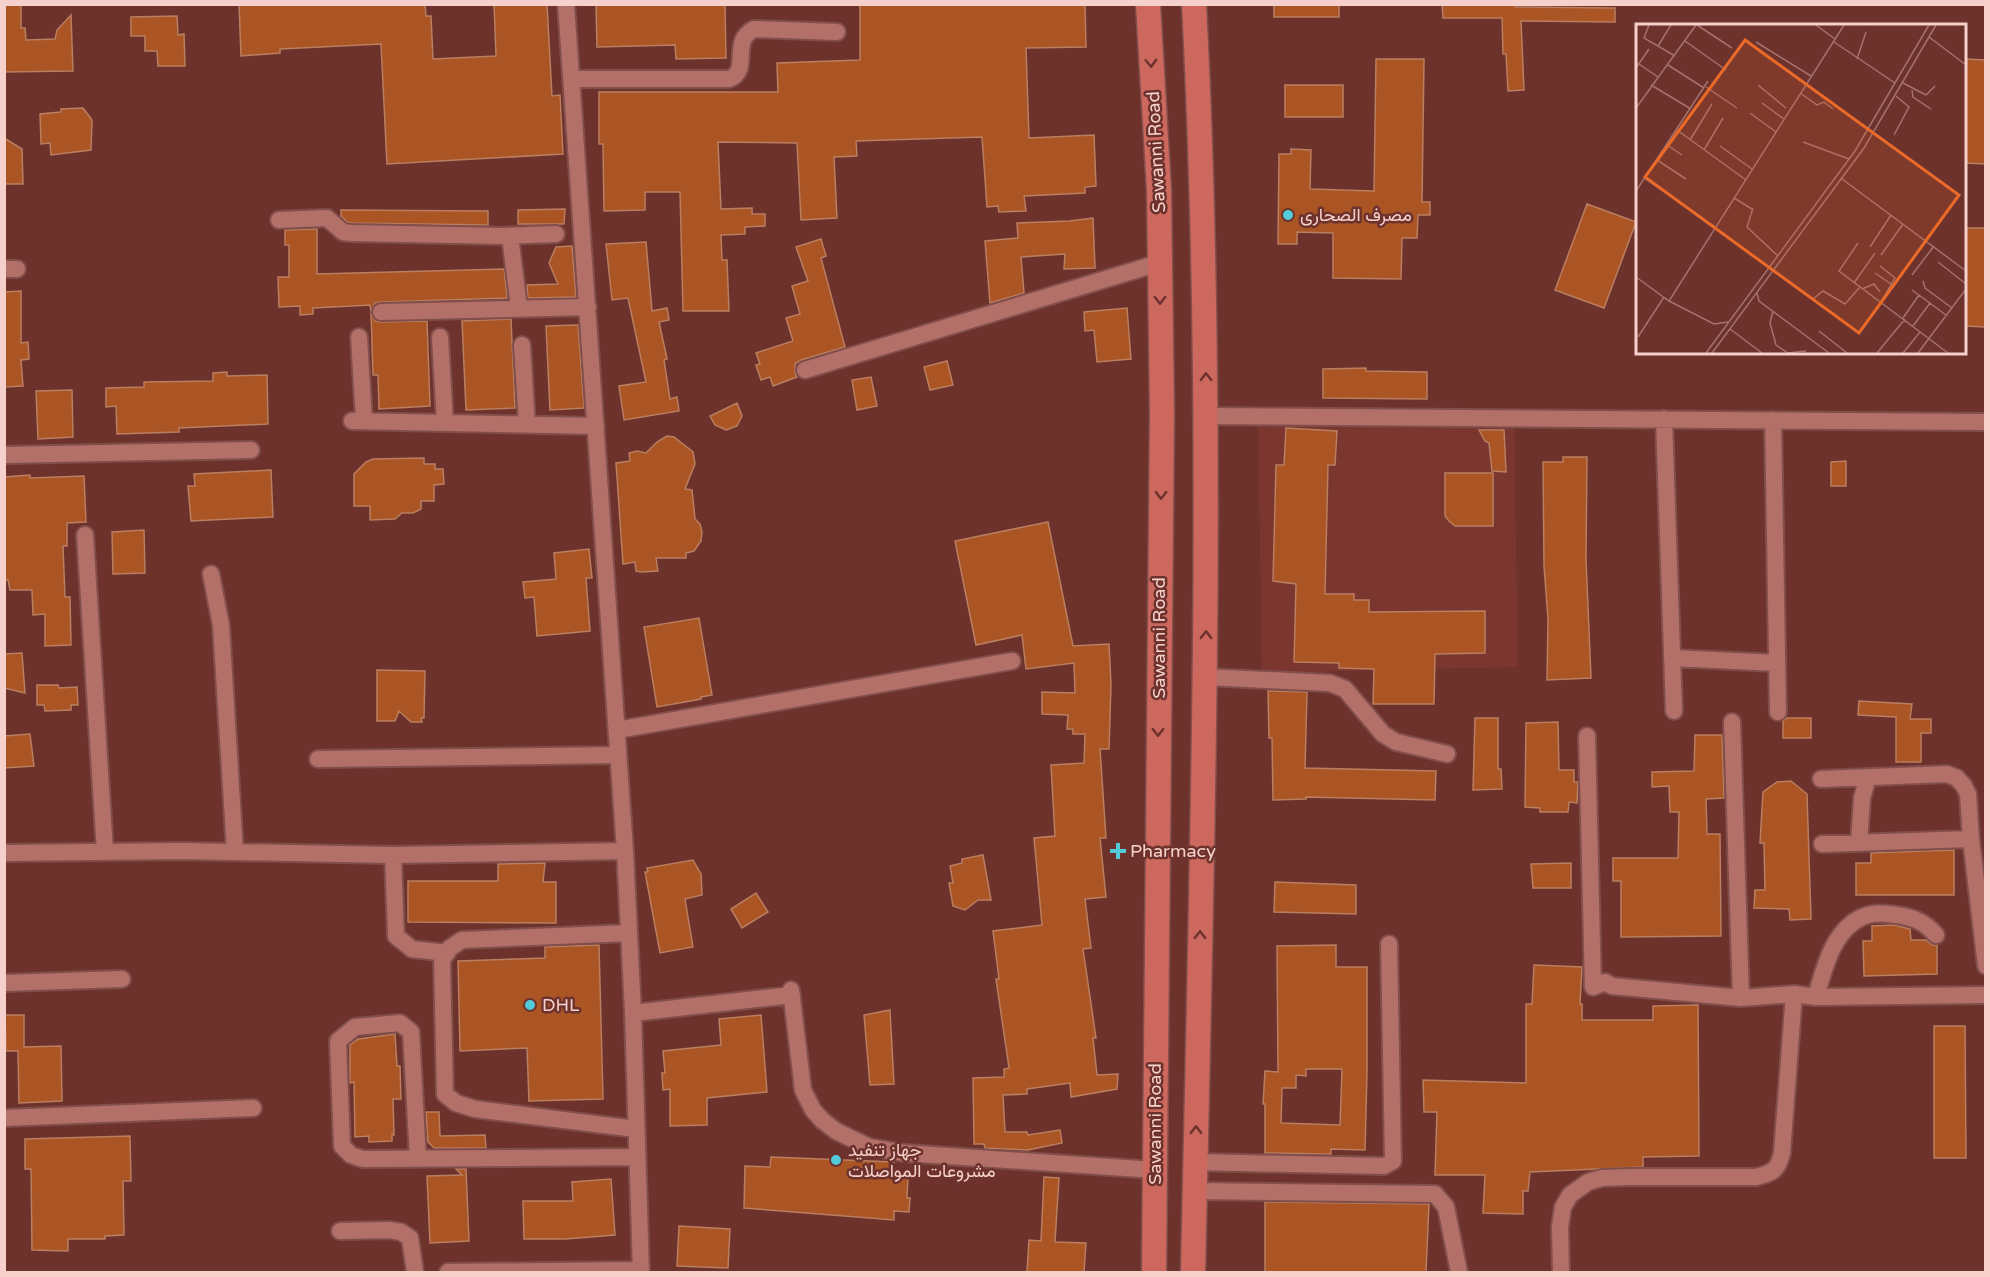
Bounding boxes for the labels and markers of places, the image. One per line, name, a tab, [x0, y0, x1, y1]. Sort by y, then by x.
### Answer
place label: مصرف الصحارى	[1300, 204, 1412, 226]
marker: مصرف الصحارى	[1281, 208, 1295, 222]
place label: Pharmacy	[1130, 840, 1216, 862]
marker: Pharmacy	[1111, 844, 1125, 858]
place label: DHL	[542, 994, 580, 1016]
marker: DHL	[523, 998, 537, 1012]
place label: جهاز تنفيد مشروعات المواصلات	[848, 1139, 996, 1182]
marker: جهاز تنفيد مشروعات المواصلات	[829, 1153, 843, 1167]

